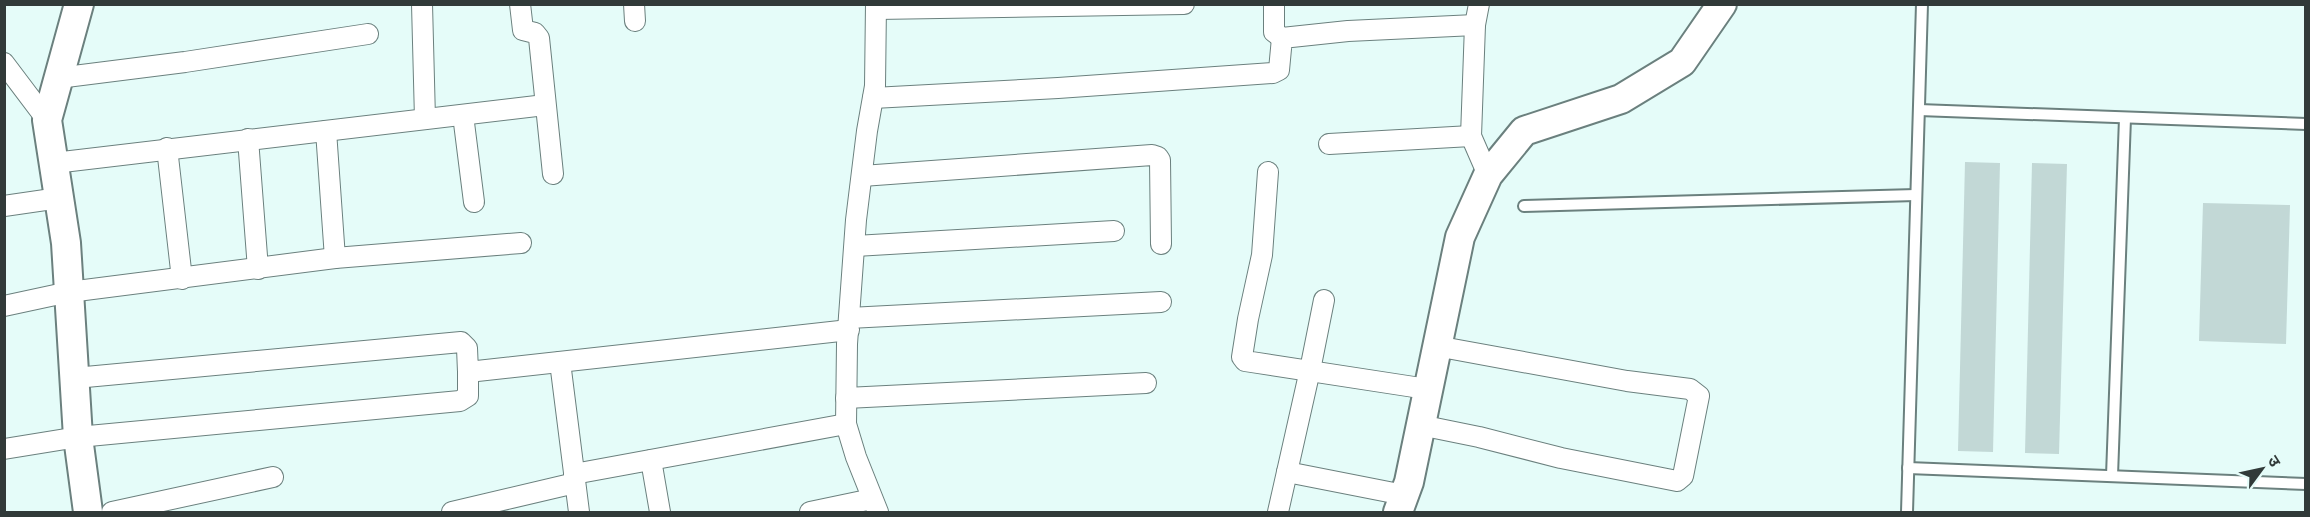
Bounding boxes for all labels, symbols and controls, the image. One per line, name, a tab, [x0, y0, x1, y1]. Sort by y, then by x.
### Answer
north arrow	[2232, 439, 2292, 499]
text: उ	[2264, 452, 2285, 471]

